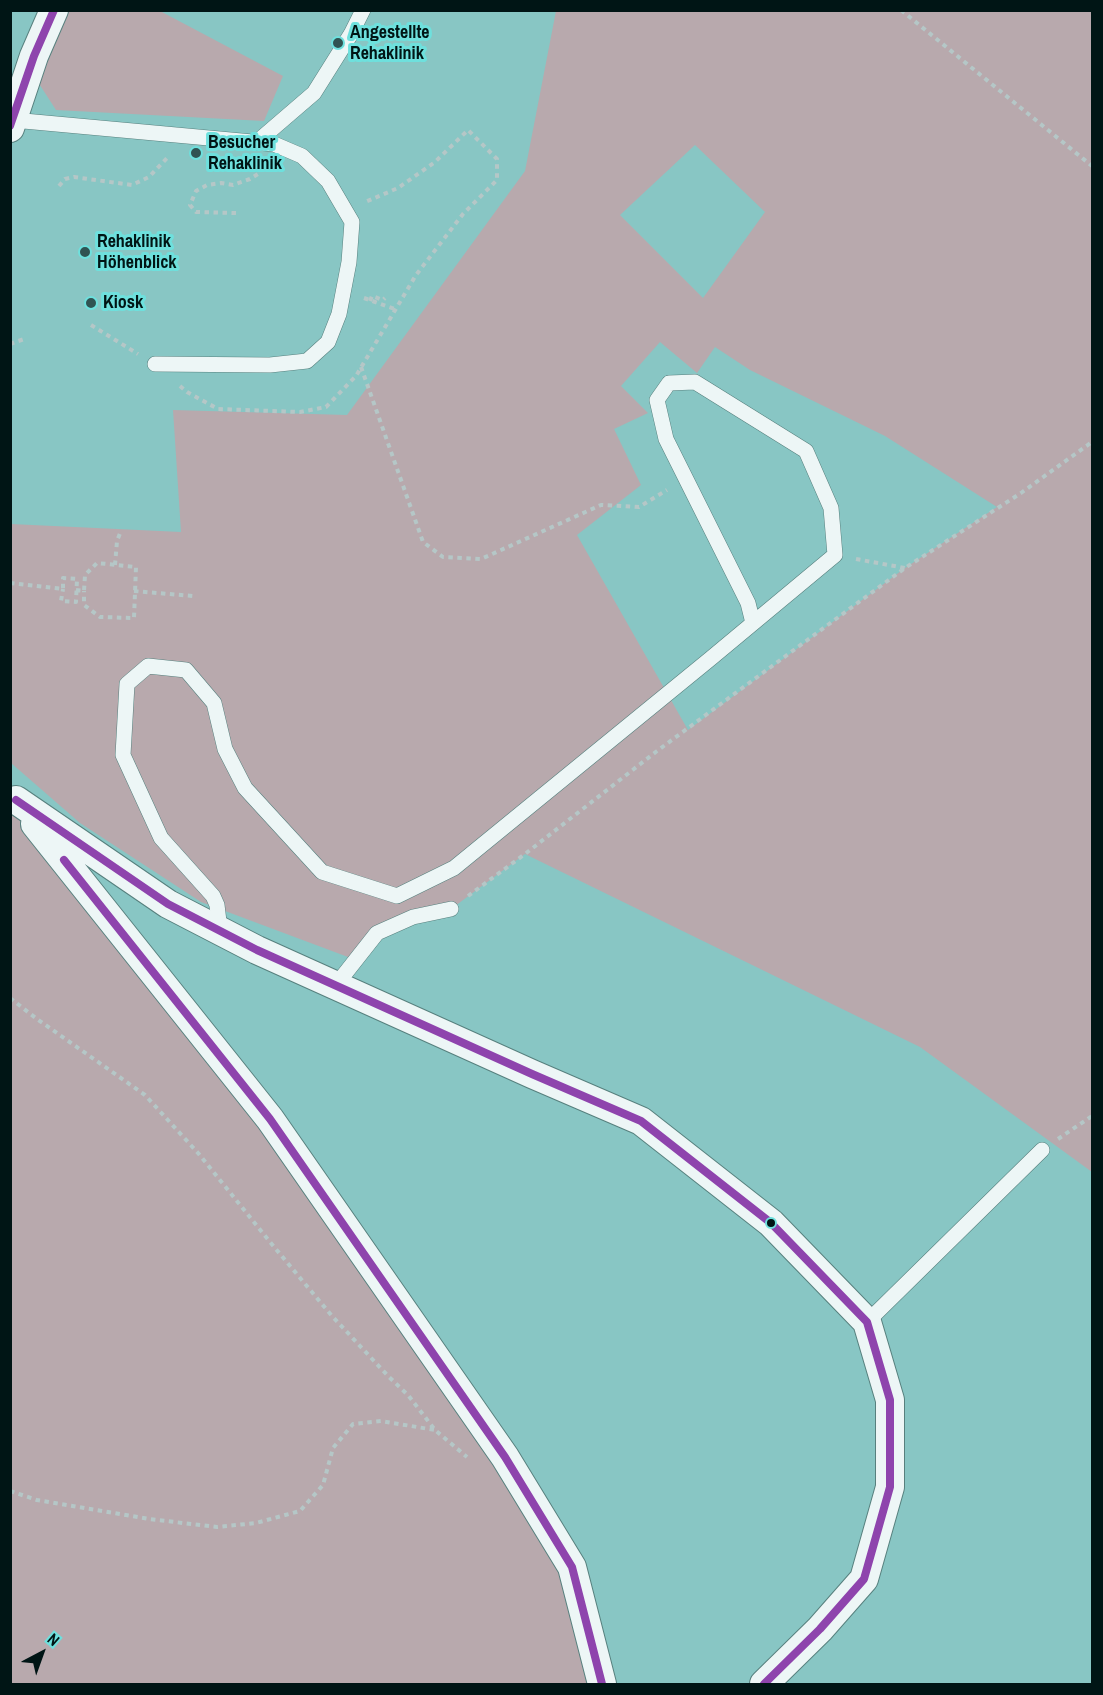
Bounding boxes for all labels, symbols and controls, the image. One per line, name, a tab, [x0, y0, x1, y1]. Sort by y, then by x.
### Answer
place label: Angestellte Rehaklinik	[350, 22, 430, 64]
marker: Angestellte Rehaklinik	[331, 36, 345, 50]
place label: Besucher Rehaklinik	[208, 132, 282, 174]
marker: Besucher Rehaklinik	[189, 146, 203, 160]
place label: Rehaklinik Höhenblick	[97, 231, 177, 274]
marker: Rehaklinik Höhenblick	[78, 245, 92, 259]
place label: Kiosk	[103, 292, 143, 314]
marker: Kiosk	[84, 296, 98, 310]
unlabelled marker	[765, 1217, 777, 1229]
north arrow	[12, 1623, 72, 1683]
text: N	[43, 1628, 65, 1651]

